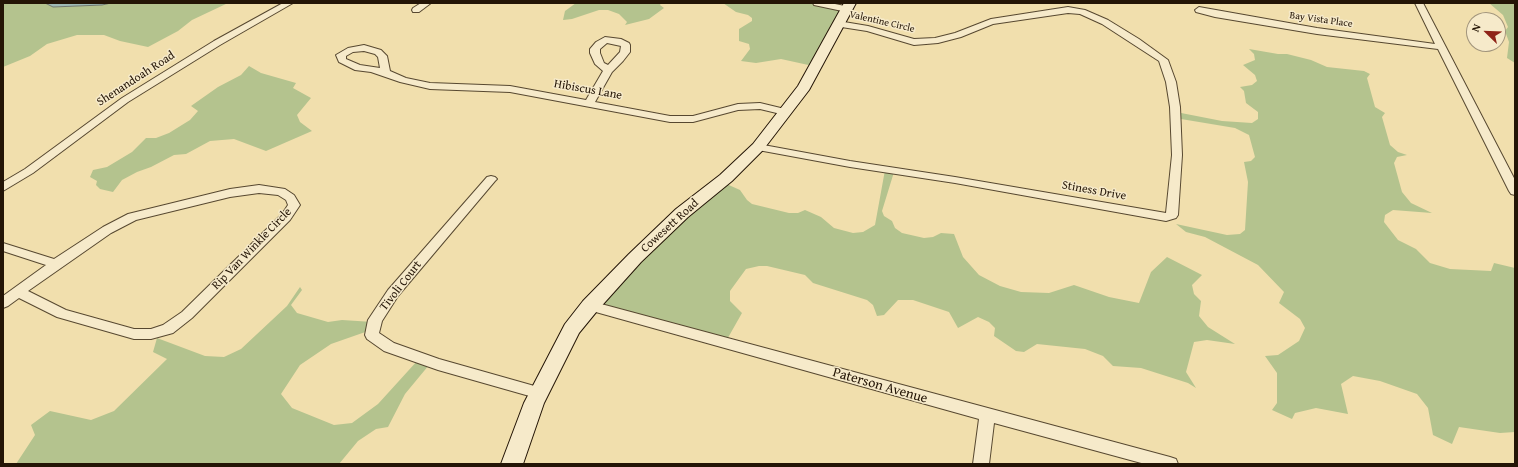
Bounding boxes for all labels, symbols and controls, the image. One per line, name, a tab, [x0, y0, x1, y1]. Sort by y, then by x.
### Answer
street label: Valentine Circle	[848, 9, 916, 35]
street label: Bay Vista Place	[1289, 10, 1353, 30]
north arrow	[1466, 12, 1506, 52]
text: N	[1467, 21, 1485, 34]
street label: Shenandoah Road	[94, 48, 178, 110]
street label: Hibiscus Lane	[553, 77, 623, 103]
street label: Stiness Drive	[1061, 178, 1127, 204]
street label: Cowesett Road	[638, 196, 702, 256]
street label: Rip Van Winkle Circle	[209, 205, 295, 293]
street label: Tivoli Court	[377, 258, 425, 314]
street label: Paterson Avenue	[831, 364, 929, 408]

